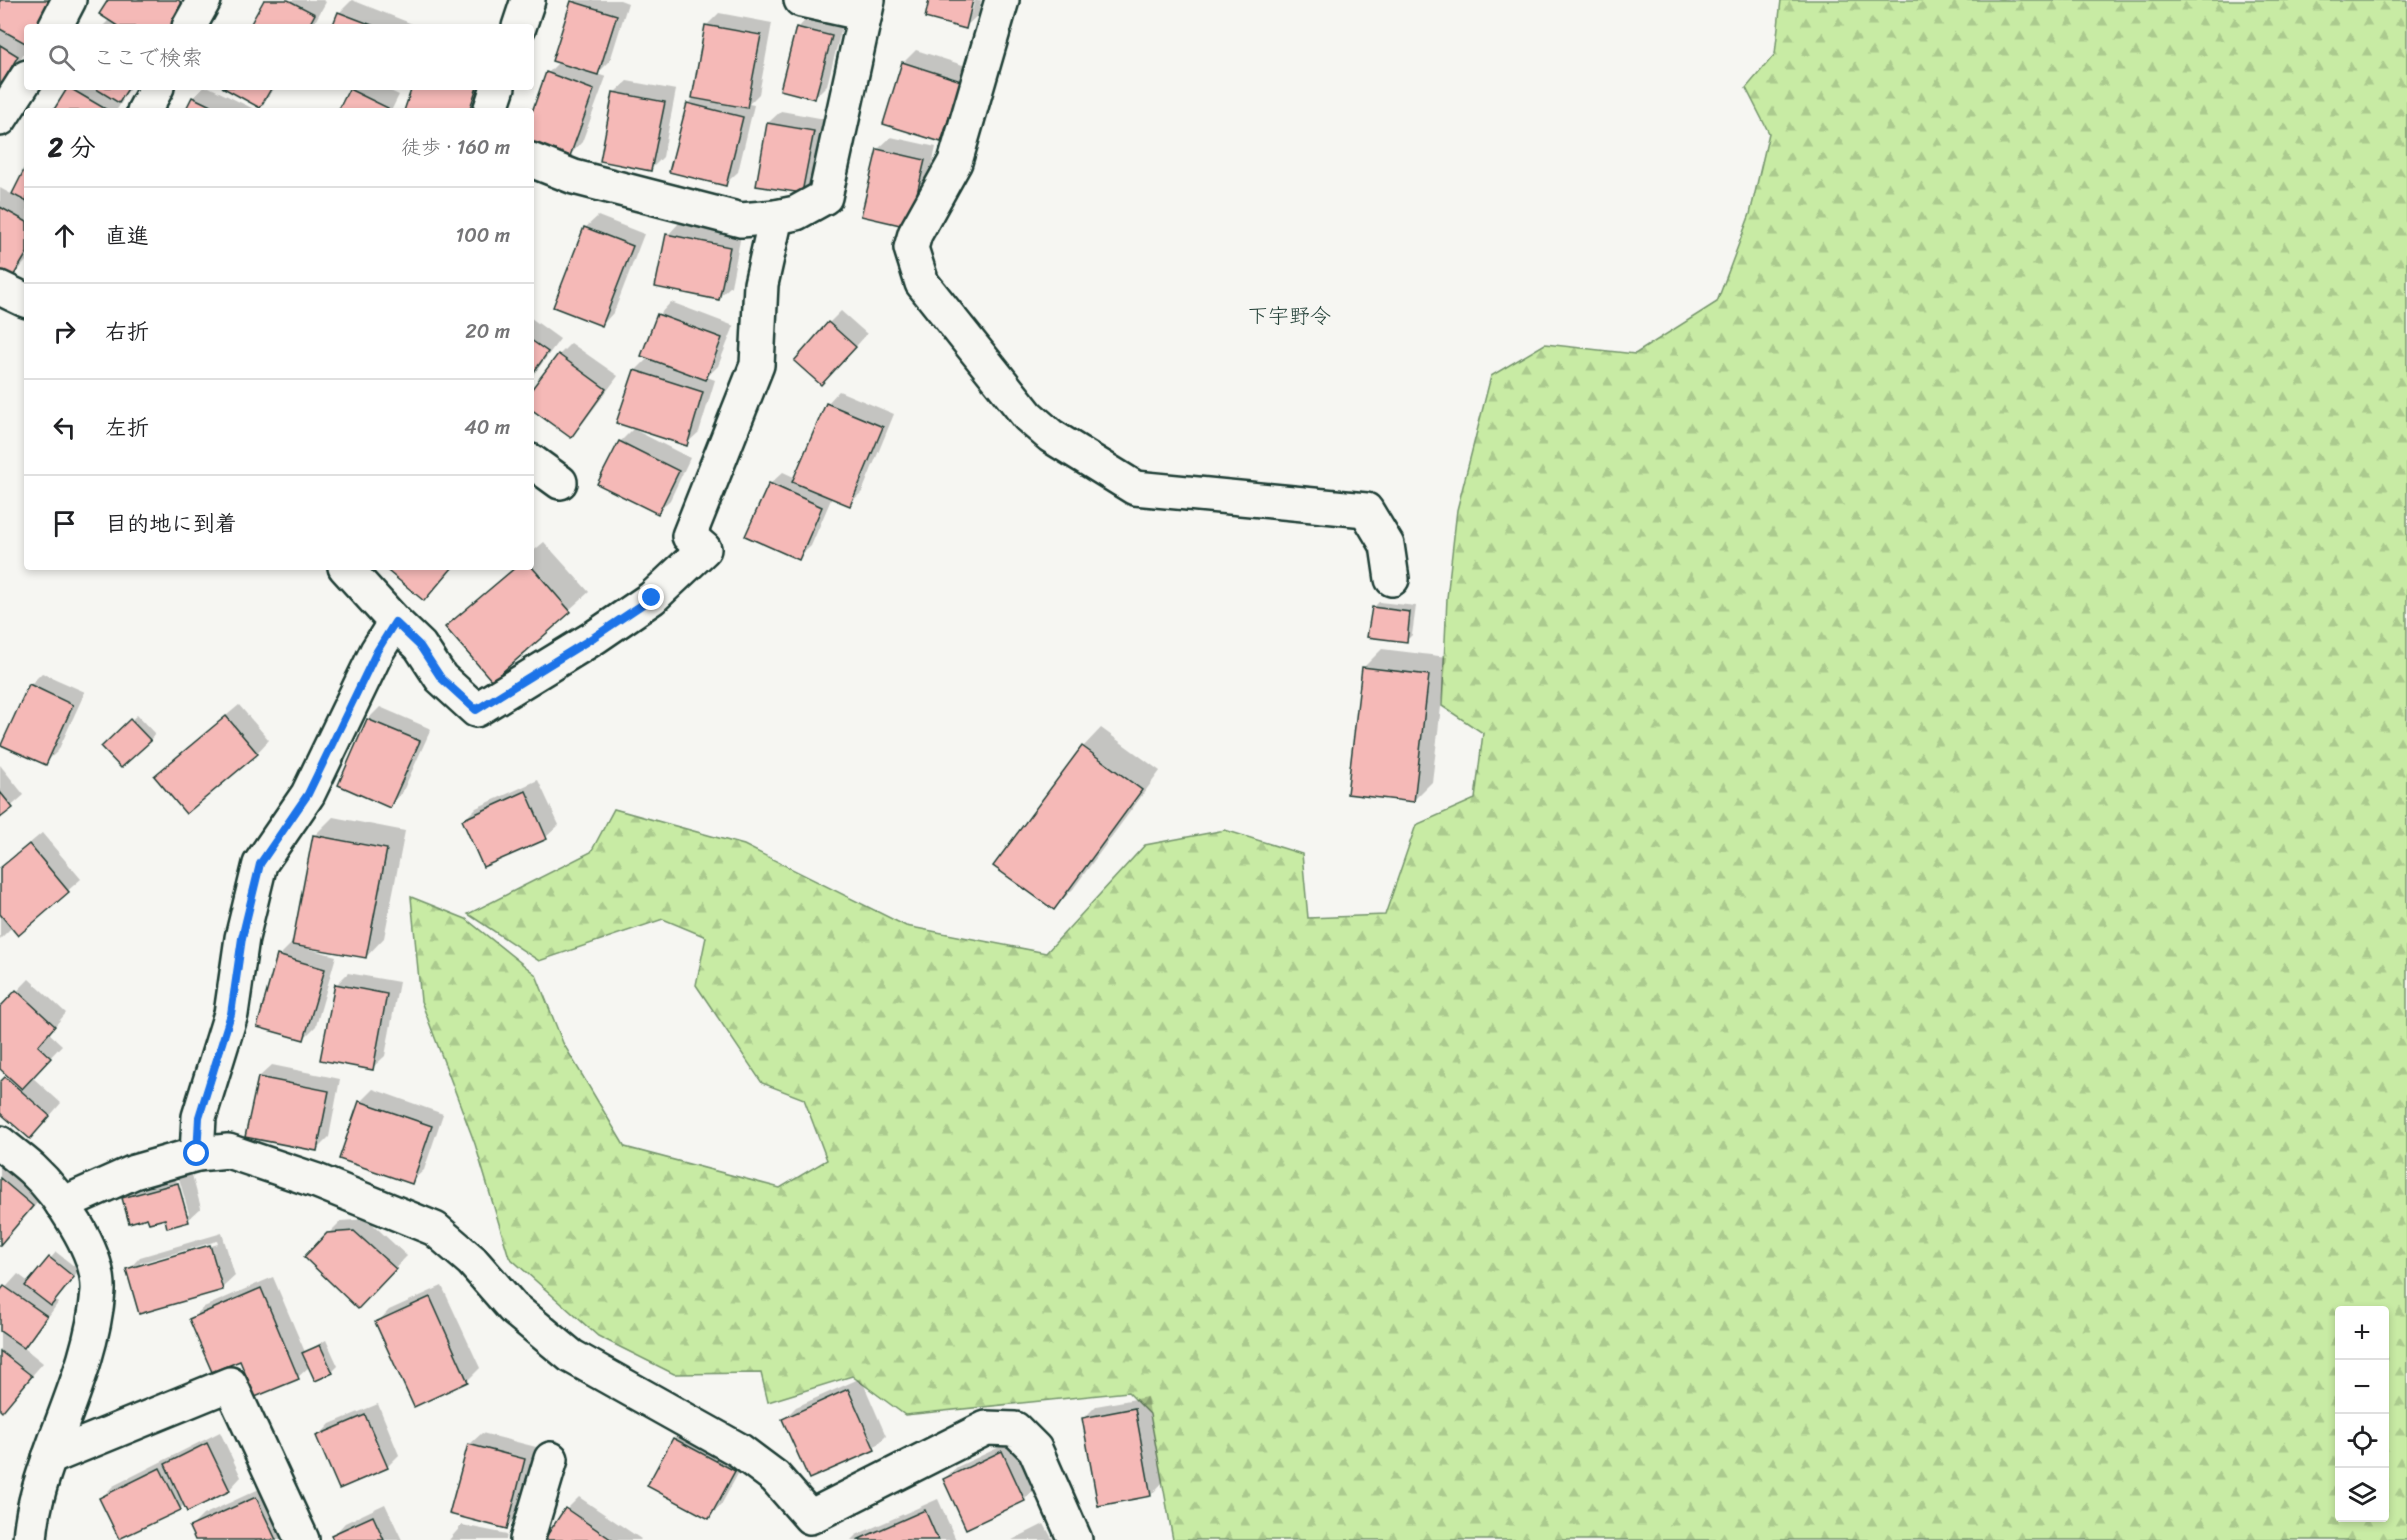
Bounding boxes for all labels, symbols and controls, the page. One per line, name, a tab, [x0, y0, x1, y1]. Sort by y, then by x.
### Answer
search box	[24, 24, 534, 90]
text: ここで検索	[93, 38, 203, 77]
icon: search	[45, 41, 78, 74]
text: 2 分	[48, 124, 96, 170]
text: 徒歩 · 160 m	[401, 130, 510, 165]
text: 直進	[105, 216, 149, 255]
text: 100 m	[456, 218, 510, 253]
icon: ahead	[48, 219, 81, 252]
district label: 下宇野令	[1247, 297, 1331, 335]
text: 右折	[105, 312, 149, 351]
text: 20 m	[465, 314, 510, 349]
icon: right	[48, 315, 81, 348]
text: 左折	[105, 408, 149, 447]
text: 40 m	[464, 410, 510, 445]
icon: left	[48, 411, 81, 444]
text: 目的地に到着	[105, 504, 237, 543]
icon: arrive	[48, 507, 81, 540]
route end	[638, 584, 664, 610]
route start	[183, 1140, 209, 1166]
map controls	[2335, 1306, 2389, 1522]
button: +	[2335, 1306, 2389, 1360]
button: −	[2335, 1360, 2389, 1414]
button: locate	[2335, 1414, 2389, 1468]
button: layers	[2335, 1468, 2389, 1522]

